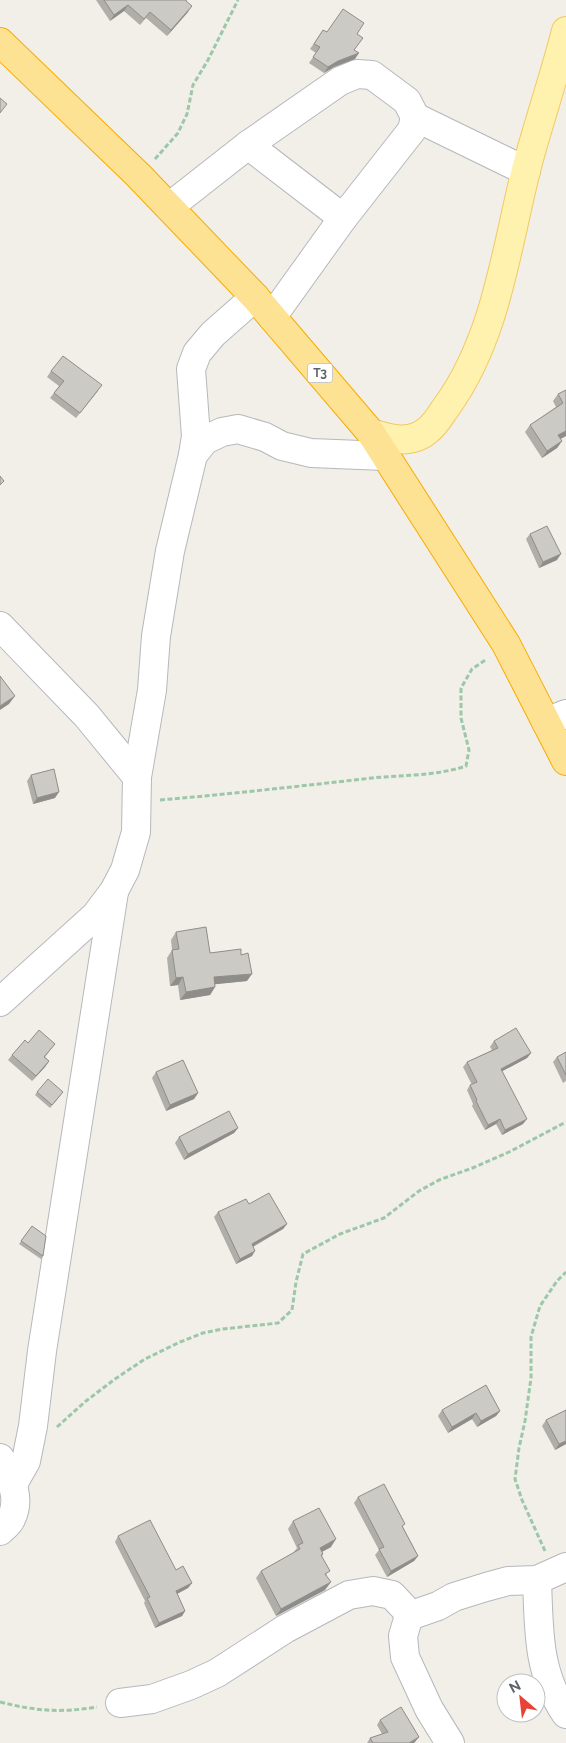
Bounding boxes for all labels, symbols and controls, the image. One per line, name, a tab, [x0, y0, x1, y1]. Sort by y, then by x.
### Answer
road number: T3	[308, 363, 332, 382]
north arrow	[496, 1673, 546, 1723]
text: N	[506, 1677, 523, 1696]

